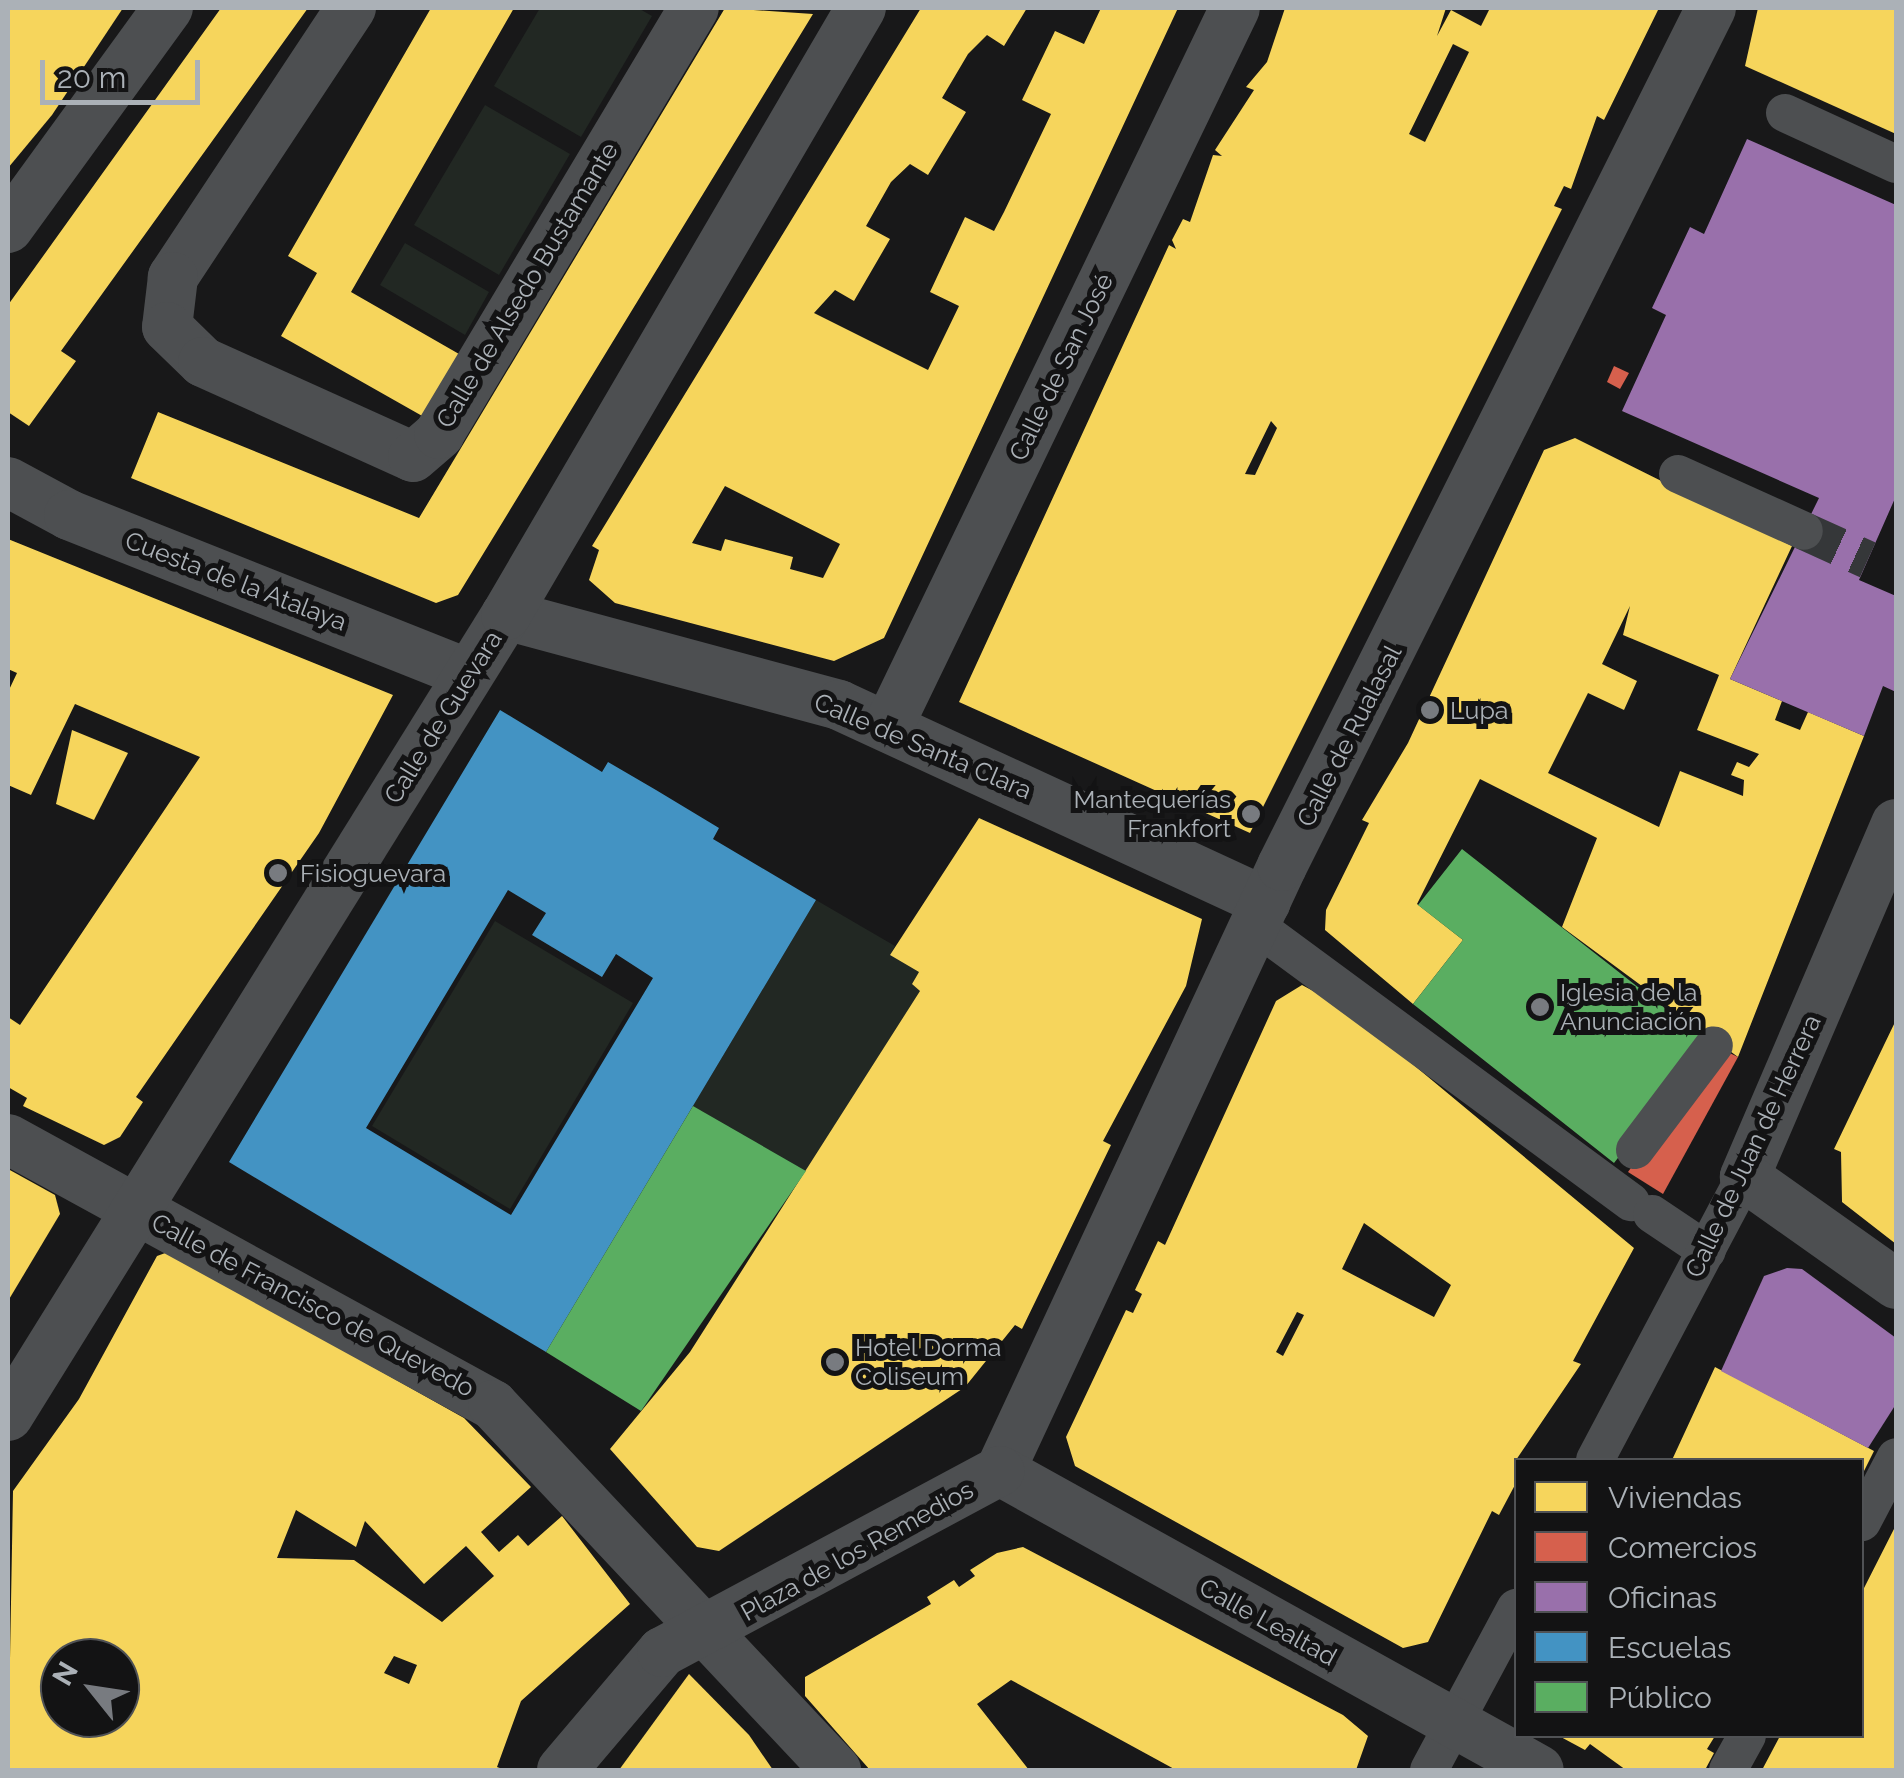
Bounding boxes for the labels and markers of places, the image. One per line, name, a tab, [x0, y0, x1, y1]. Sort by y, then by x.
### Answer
place label: Lupa	[1450, 695, 1508, 725]
marker: Lupa	[1419, 699, 1441, 721]
place label: Mantequerías Frankfort	[1073, 785, 1231, 844]
marker: Mantequerías Frankfort	[1240, 803, 1262, 825]
place label: Fisioguevara	[300, 858, 446, 888]
marker: Fisioguevara	[265, 860, 291, 886]
place label: Iglesia de la Anunciación	[1560, 978, 1702, 1037]
marker: Iglesia de la Anunciación	[1529, 996, 1551, 1018]
place label: Hotel Dorma Coliseum	[855, 1333, 1002, 1392]
marker: Hotel Dorma Coliseum	[824, 1351, 846, 1373]

